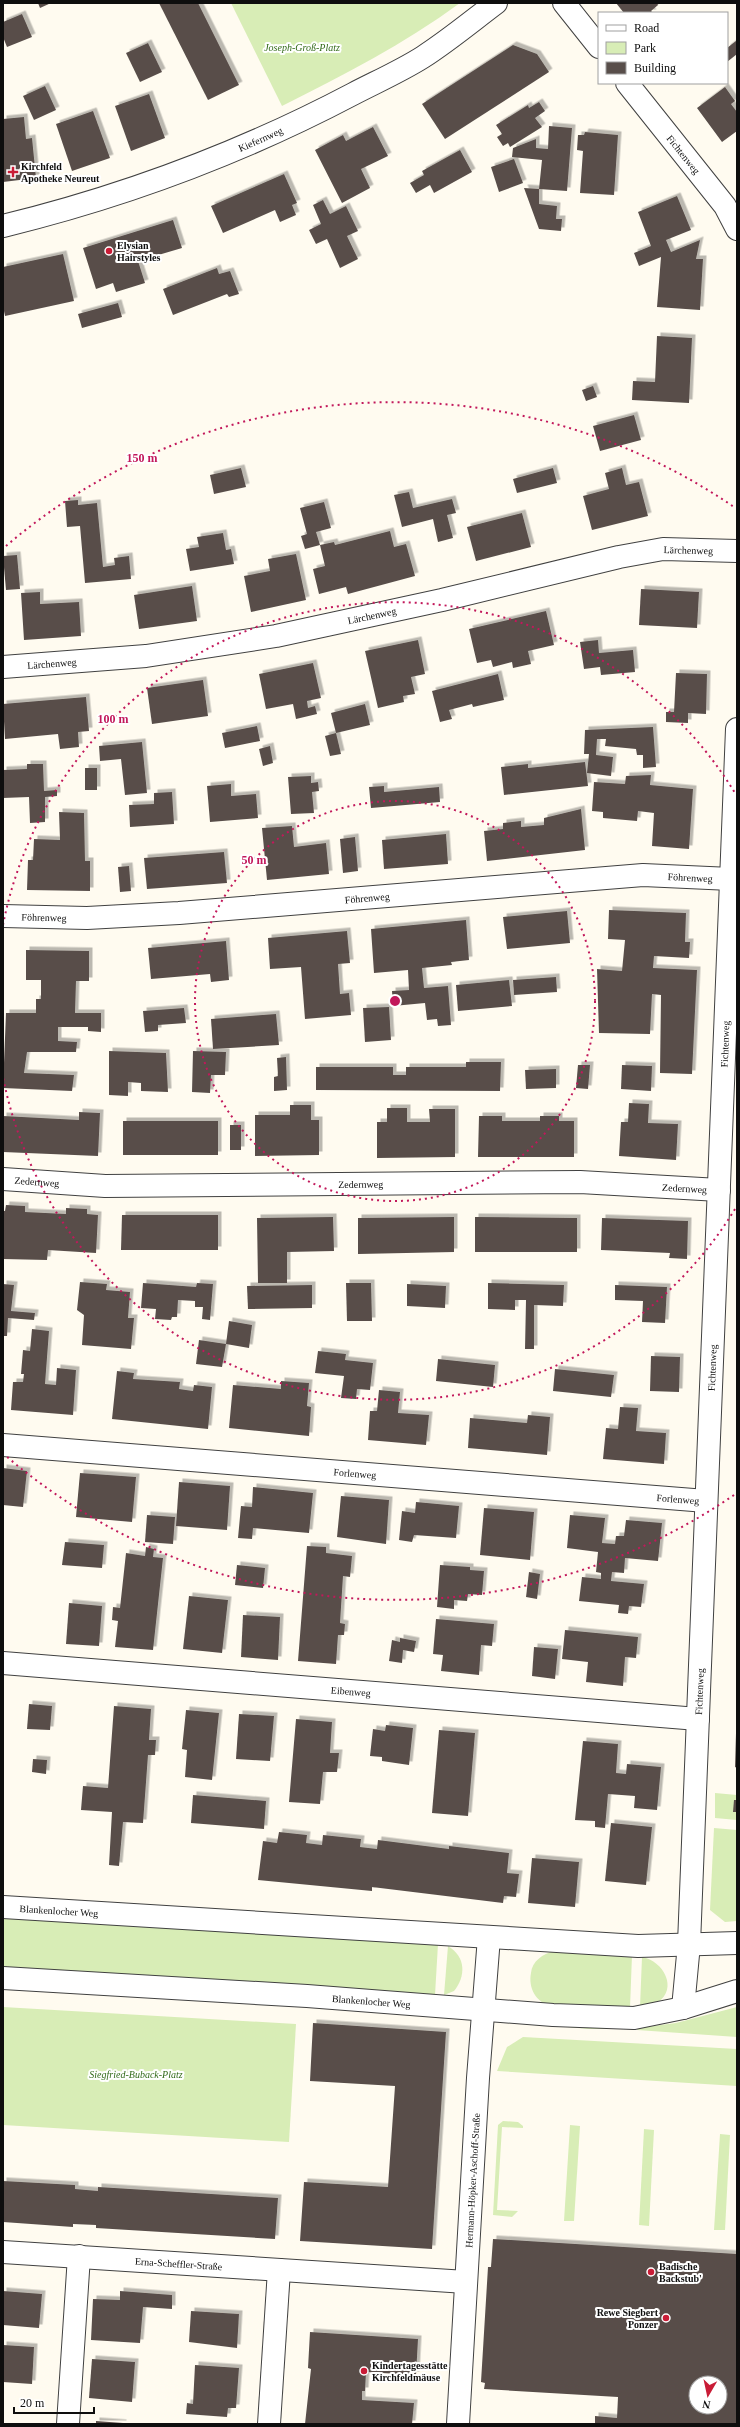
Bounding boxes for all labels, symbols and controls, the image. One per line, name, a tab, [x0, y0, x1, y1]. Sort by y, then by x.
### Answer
legend	[598, 12, 728, 84]
text: Road	[634, 21, 659, 35]
text: Park	[634, 41, 656, 55]
park label: Joseph-Groß-Platz	[264, 42, 340, 53]
text: Building	[634, 61, 676, 75]
street label: Kiefernweg	[237, 125, 284, 154]
street label: Fichtenweg	[664, 133, 702, 176]
place label: Kirchfeld Apotheke Neureut	[21, 161, 100, 184]
marker: Kirchfeld Apotheke Neureut	[8, 167, 18, 177]
place label: Elysian Hairstyles	[117, 240, 160, 263]
marker: Elysian Hairstyles	[104, 246, 114, 256]
text: 150 m	[127, 451, 158, 465]
street label: Lärchenweg	[663, 544, 713, 556]
street label: Lärchenweg	[347, 605, 397, 626]
street label: Lärchenweg	[27, 656, 77, 671]
text: 100 m	[98, 712, 129, 726]
text: 50 m	[242, 853, 267, 867]
street label: Föhrenweg	[667, 871, 713, 884]
street label: Föhrenweg	[344, 891, 390, 905]
street label: Föhrenweg	[21, 911, 67, 924]
centre of rings	[388, 994, 402, 1008]
street label: Fichtenweg	[719, 1020, 731, 1068]
street label: Zedernweg	[14, 1175, 60, 1189]
street label: Zedernweg	[338, 1179, 383, 1190]
street label: Zedernweg	[662, 1182, 707, 1195]
street label: Fichtenweg	[706, 1344, 719, 1391]
street label: Forlenweg	[333, 1466, 377, 1481]
street label: Forlenweg	[656, 1492, 700, 1506]
street label: Fichtenweg	[693, 1668, 706, 1715]
street label: Eibenweg	[330, 1684, 371, 1699]
street label: Blankenlocher Weg	[19, 1903, 99, 1919]
street label: Blankenlocher Weg	[332, 1993, 411, 2010]
park label: Siegfried-Buback-Platz	[89, 2069, 183, 2080]
street label: Hermann-Höpker-Aschoff-Straße	[463, 2112, 482, 2248]
street label: Erna-Scheffler-Straße	[135, 2256, 223, 2272]
place label: Badische Backstub'	[659, 2261, 702, 2284]
marker: Badische Backstub'	[646, 2267, 656, 2277]
place label: Rewe Siegbert Ponzer	[597, 2307, 659, 2330]
marker: Rewe Siegbert Ponzer	[661, 2313, 671, 2323]
place label: Kindertagesstätte Kirchfeldmäuse	[372, 2360, 448, 2383]
marker: Kindertagesstätte Kirchfeldmäuse	[359, 2366, 369, 2376]
north arrow	[688, 2375, 728, 2415]
scale bar	[14, 2389, 94, 2415]
text: 20 m	[20, 2396, 45, 2410]
text: N	[702, 2398, 711, 2411]

